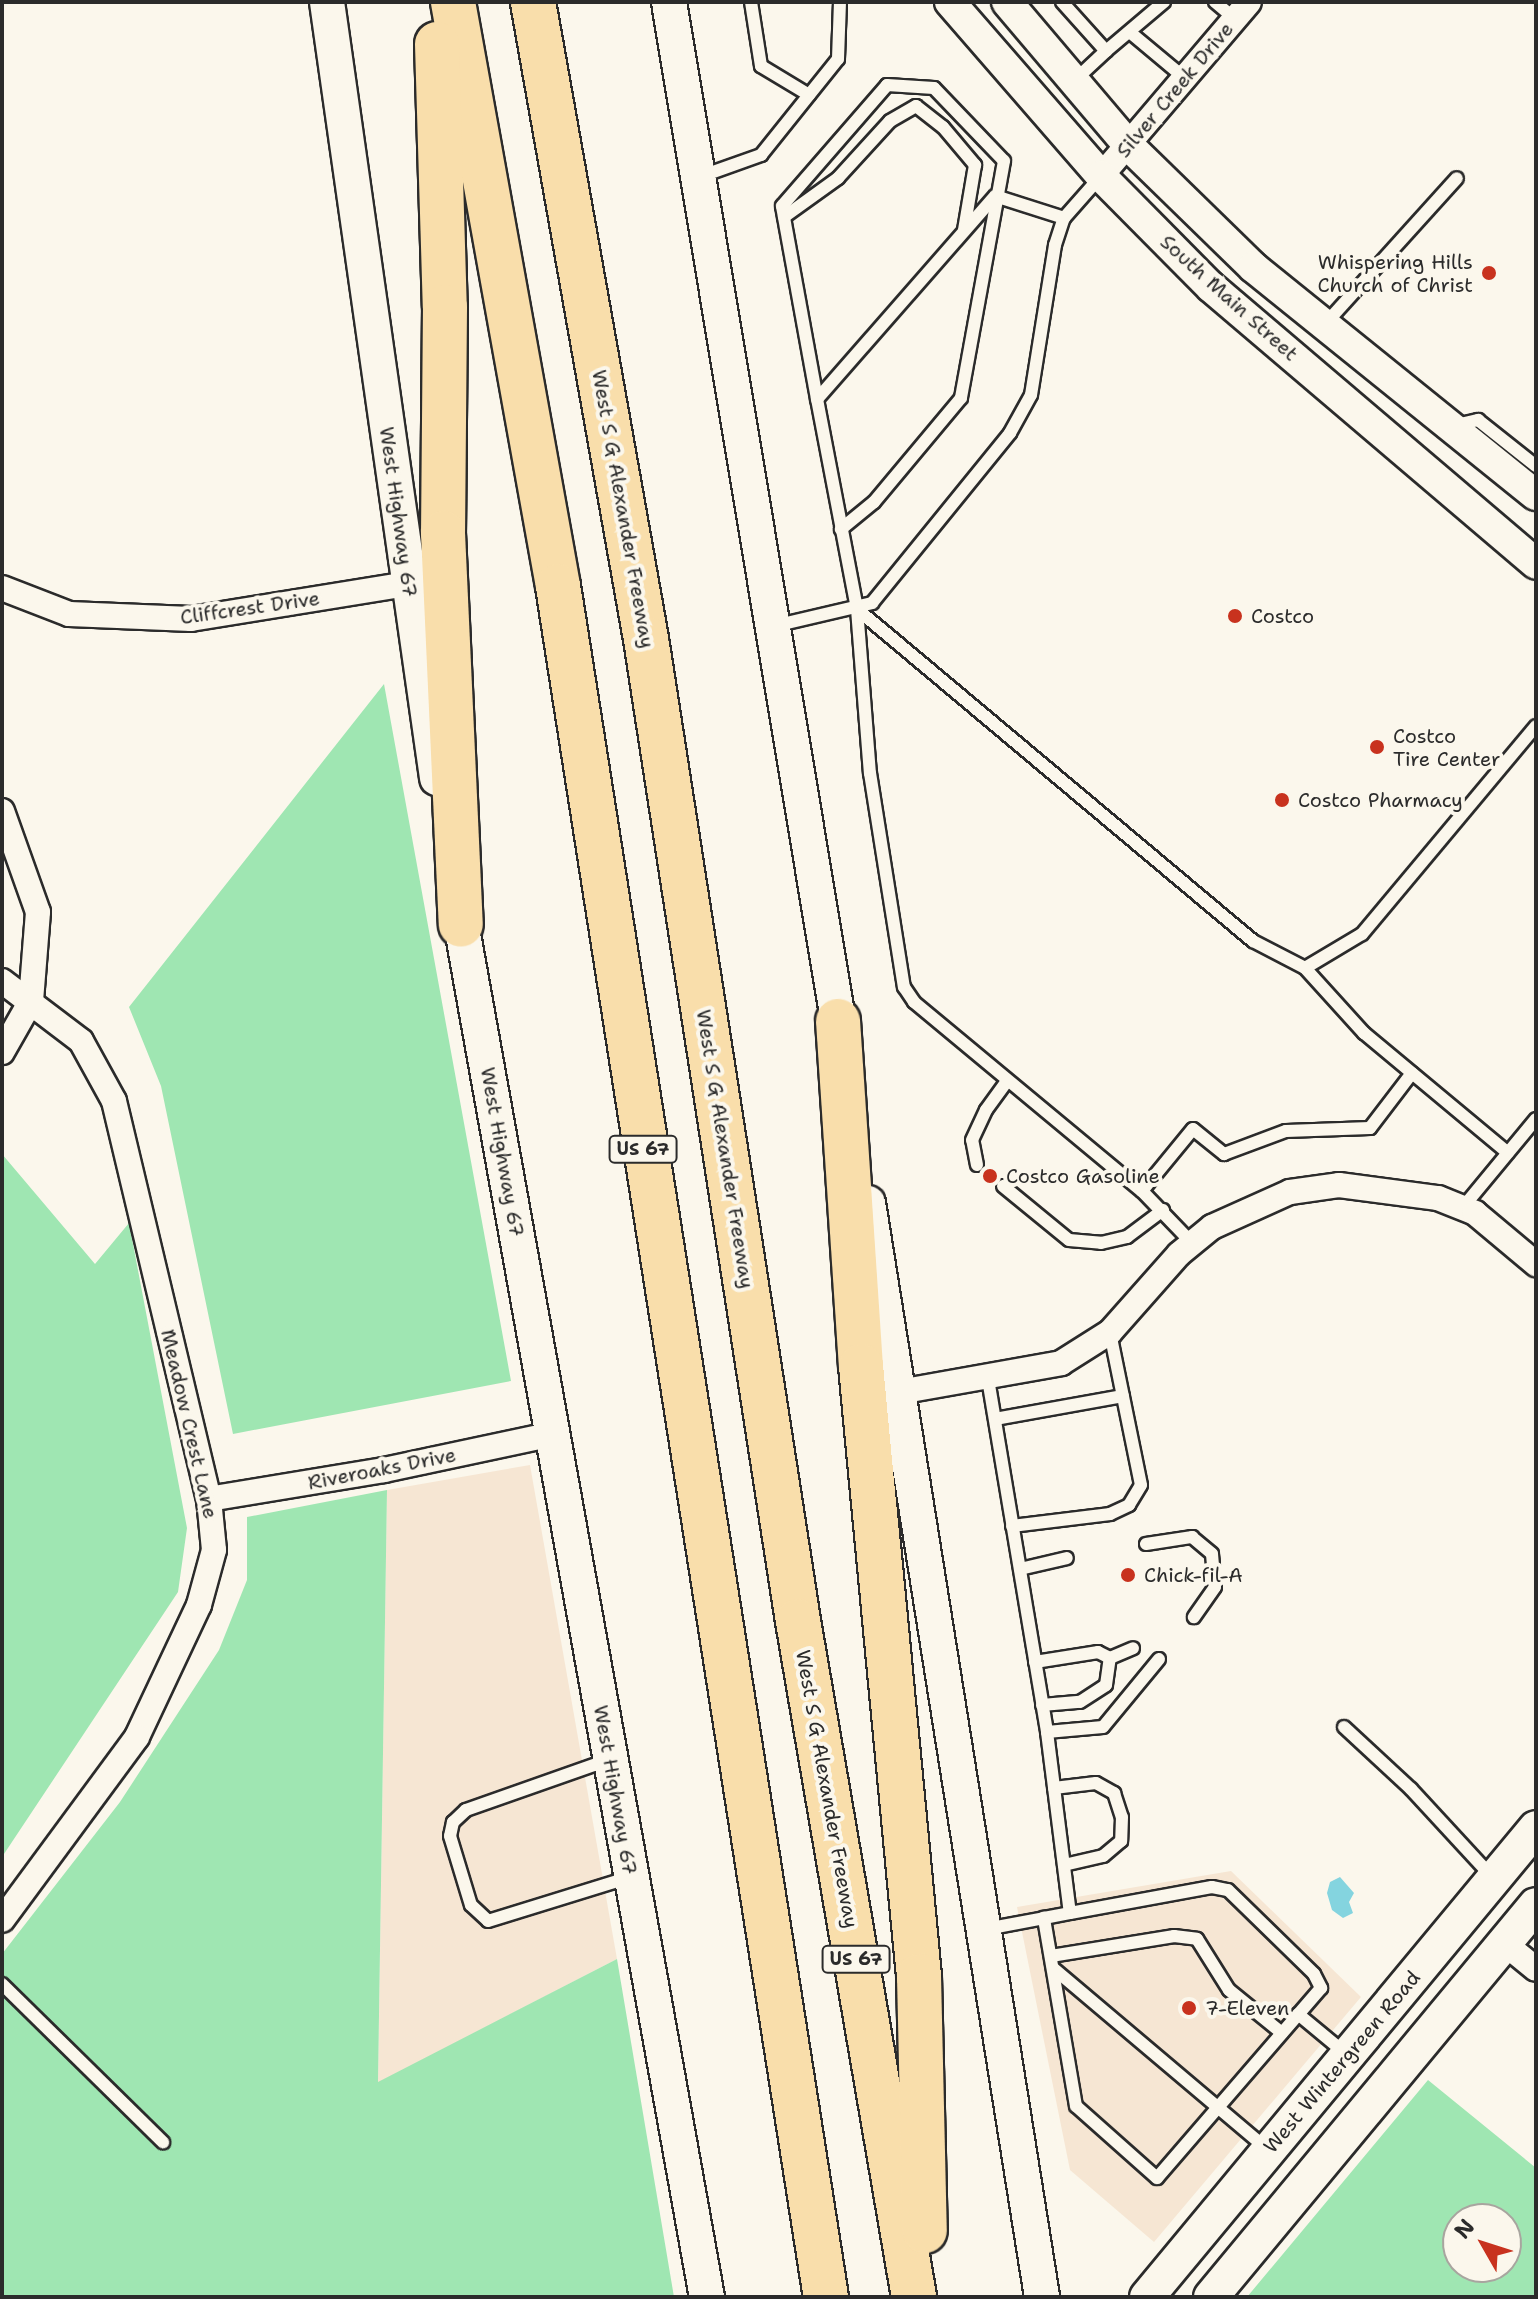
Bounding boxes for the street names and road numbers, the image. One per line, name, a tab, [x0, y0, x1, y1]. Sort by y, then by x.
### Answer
street label: Silver Creek Drive	[1111, 17, 1239, 163]
street label: South Main Street	[1155, 230, 1303, 366]
street label: West S G Alexander Freeway	[587, 368, 659, 650]
street label: West Highway 67	[374, 425, 422, 599]
street label: Cliffcrest Drive	[179, 586, 321, 630]
street label: West S G Alexander Freeway	[691, 1008, 759, 1290]
street label: West Highway 67	[475, 1065, 529, 1239]
road number: US 67	[607, 1135, 679, 1163]
street label: Meadow Crest Lane	[156, 1327, 222, 1521]
street label: Riveroaks Drive	[306, 1443, 458, 1495]
street label: West S G Alexander Freeway	[791, 1648, 863, 1930]
street label: West Highway 67	[588, 1703, 642, 1877]
road number: US 67	[820, 1945, 892, 1973]
street label: West Wintergreen Road	[1259, 1966, 1425, 2158]

